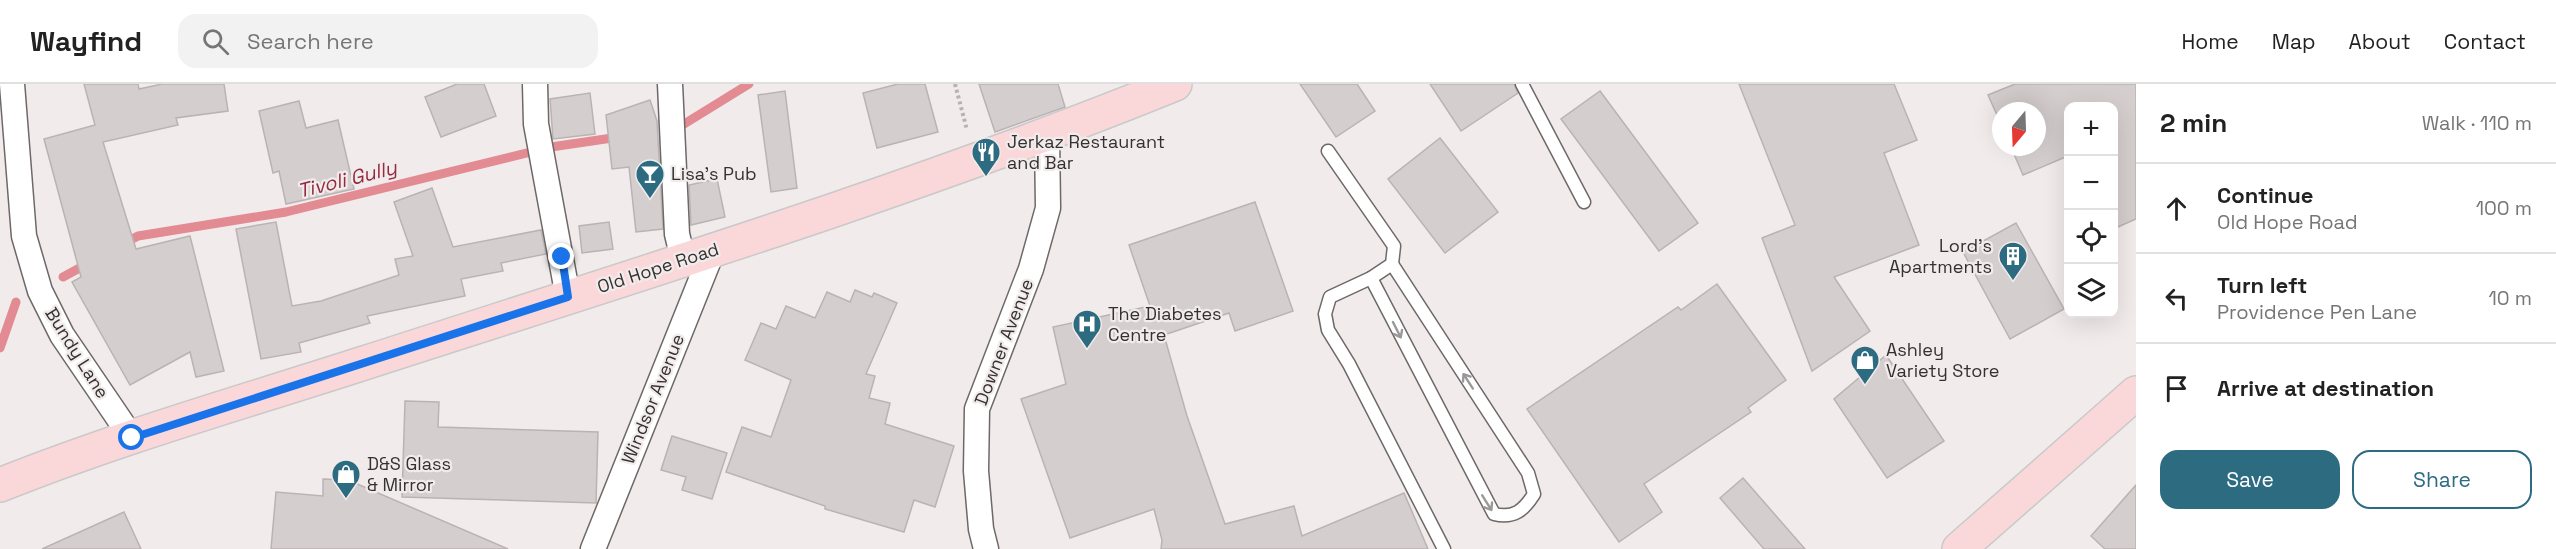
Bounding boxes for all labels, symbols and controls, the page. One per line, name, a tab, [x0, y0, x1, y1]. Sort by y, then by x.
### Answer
search box	[178, 14, 598, 68]
text: Wayfind	[30, 23, 142, 59]
icon: search	[199, 25, 232, 58]
text: Search here	[247, 27, 374, 55]
text: Home	[2181, 28, 2239, 55]
text: Map	[2272, 28, 2316, 55]
text: About	[2349, 28, 2411, 55]
text: Contact	[2444, 28, 2526, 55]
north arrow	[1992, 102, 2046, 156]
map controls	[2064, 102, 2118, 318]
button: +	[2064, 102, 2118, 156]
text: 2 min	[2160, 106, 2227, 140]
text: Walk · 110 m	[2422, 110, 2532, 136]
place label: Jerkaz Restaurant and Bar	[1007, 130, 1165, 174]
restaurant icon: Jerkaz Restaurant and Bar	[970, 136, 1002, 178]
water label: Tivoli Gully	[295, 154, 401, 204]
button: −	[2064, 156, 2118, 210]
bar icon: Lisa's Pub	[634, 158, 666, 200]
place label: Lisa's Pub	[671, 162, 757, 185]
text: Continue	[2217, 181, 2313, 209]
icon: ahead	[2160, 192, 2193, 225]
text: 100 m	[2476, 195, 2532, 221]
text: Old Hope Road	[2217, 209, 2358, 235]
button: locate	[2064, 210, 2118, 264]
place label: Lord's Apartments	[1889, 234, 1992, 278]
street label: Old Hope Road	[594, 237, 722, 298]
building icon: Lord's Apartments	[1997, 240, 2029, 282]
route end	[548, 243, 574, 269]
button: layers	[2064, 264, 2118, 318]
text: Turn left	[2217, 271, 2307, 299]
street label: Downer Avenue	[969, 275, 1038, 408]
icon: left	[2160, 282, 2193, 315]
text: 10 m	[2488, 285, 2532, 311]
text: Providence Pen Lane	[2217, 299, 2417, 325]
place label: The Diabetes Centre	[1108, 302, 1222, 346]
street label: Bundy Lane	[40, 303, 114, 403]
hospital icon: The Diabetes Centre	[1071, 308, 1103, 350]
one-way arrow	[1392, 321, 1404, 339]
street label: Windsor Avenue	[616, 330, 689, 467]
place label: Ashley Variety Store	[1886, 338, 2000, 382]
shop icon: Ashley Variety Store	[1849, 344, 1881, 386]
icon: arrive	[2160, 372, 2193, 405]
one-way arrow	[1462, 373, 1474, 390]
text: Arrive at destination	[2217, 374, 2434, 402]
route start	[118, 424, 144, 450]
button: Save	[2160, 450, 2340, 509]
button: Share	[2352, 450, 2532, 509]
place label: D&S Glass & Mirror	[367, 452, 451, 496]
shop icon: D&S Glass & Mirror	[330, 458, 362, 500]
one-way arrow	[1482, 494, 1494, 511]

